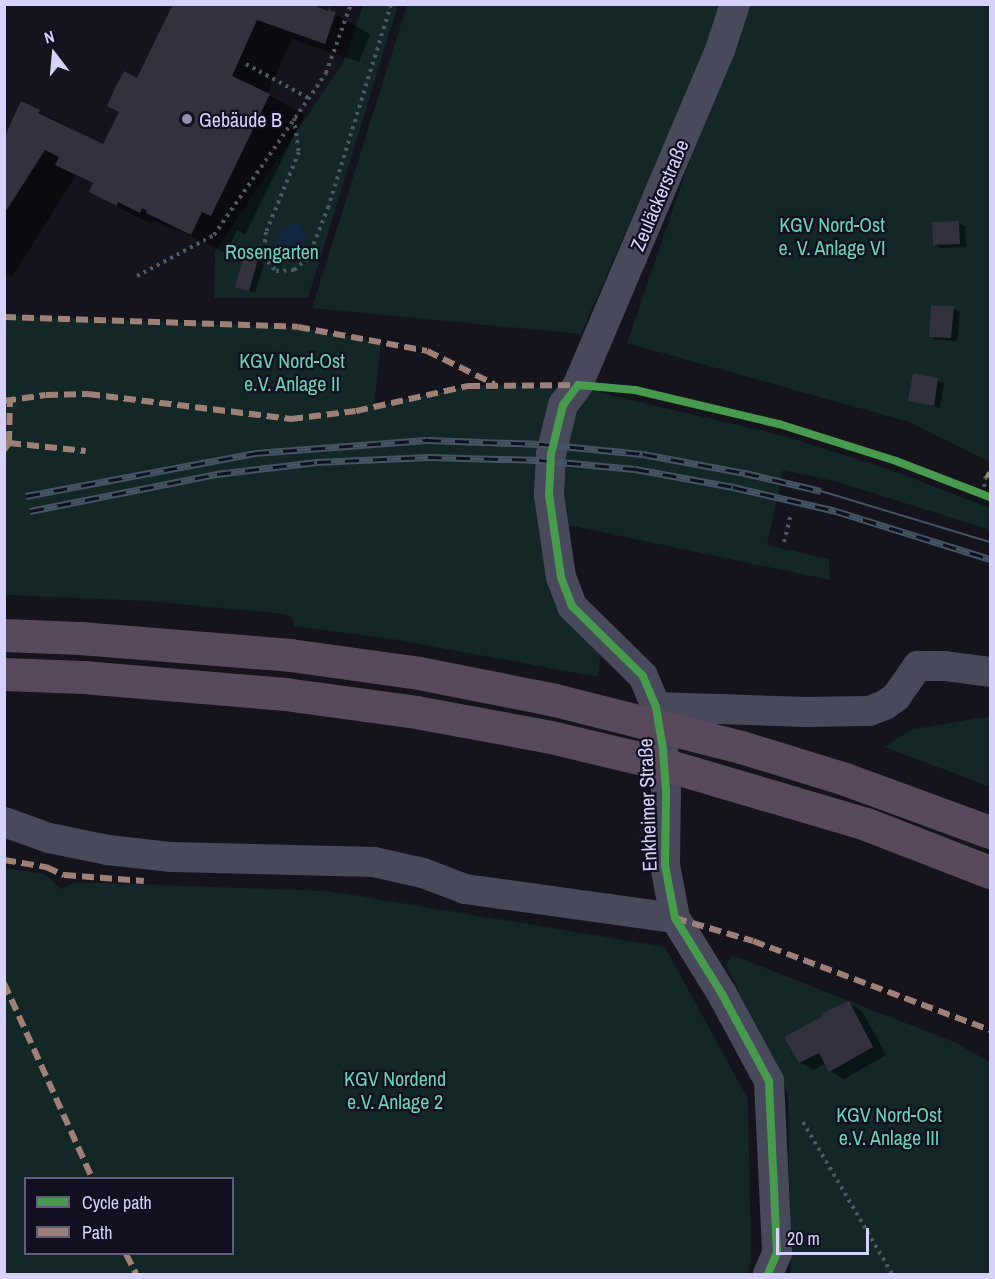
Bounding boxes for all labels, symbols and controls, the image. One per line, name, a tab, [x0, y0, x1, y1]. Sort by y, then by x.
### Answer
north arrow	[24, 24, 84, 84]
text: N	[41, 25, 57, 49]
place label: Gebäude B	[199, 107, 282, 131]
marker: Gebäude B	[180, 112, 194, 126]
street label: Zeuläckerstraße	[625, 136, 693, 254]
park label: KGV Nord-Ost e. V. Anlage VI	[778, 212, 886, 259]
park label: Rosengarten	[225, 239, 319, 263]
park label: KGV Nord-Ost e.V. Anlage II	[239, 349, 345, 396]
street label: Enkheimer Straße	[633, 738, 661, 872]
park label: KGV Nordend e.V. Anlage 2	[344, 1066, 446, 1113]
park label: KGV Nord-Ost e.V. Anlage III	[836, 1103, 942, 1150]
legend	[24, 1177, 234, 1255]
text: Cycle path	[82, 1190, 152, 1215]
scale bar	[779, 1216, 872, 1254]
text: Path	[82, 1220, 112, 1245]
text: 20 m	[787, 1226, 820, 1251]

